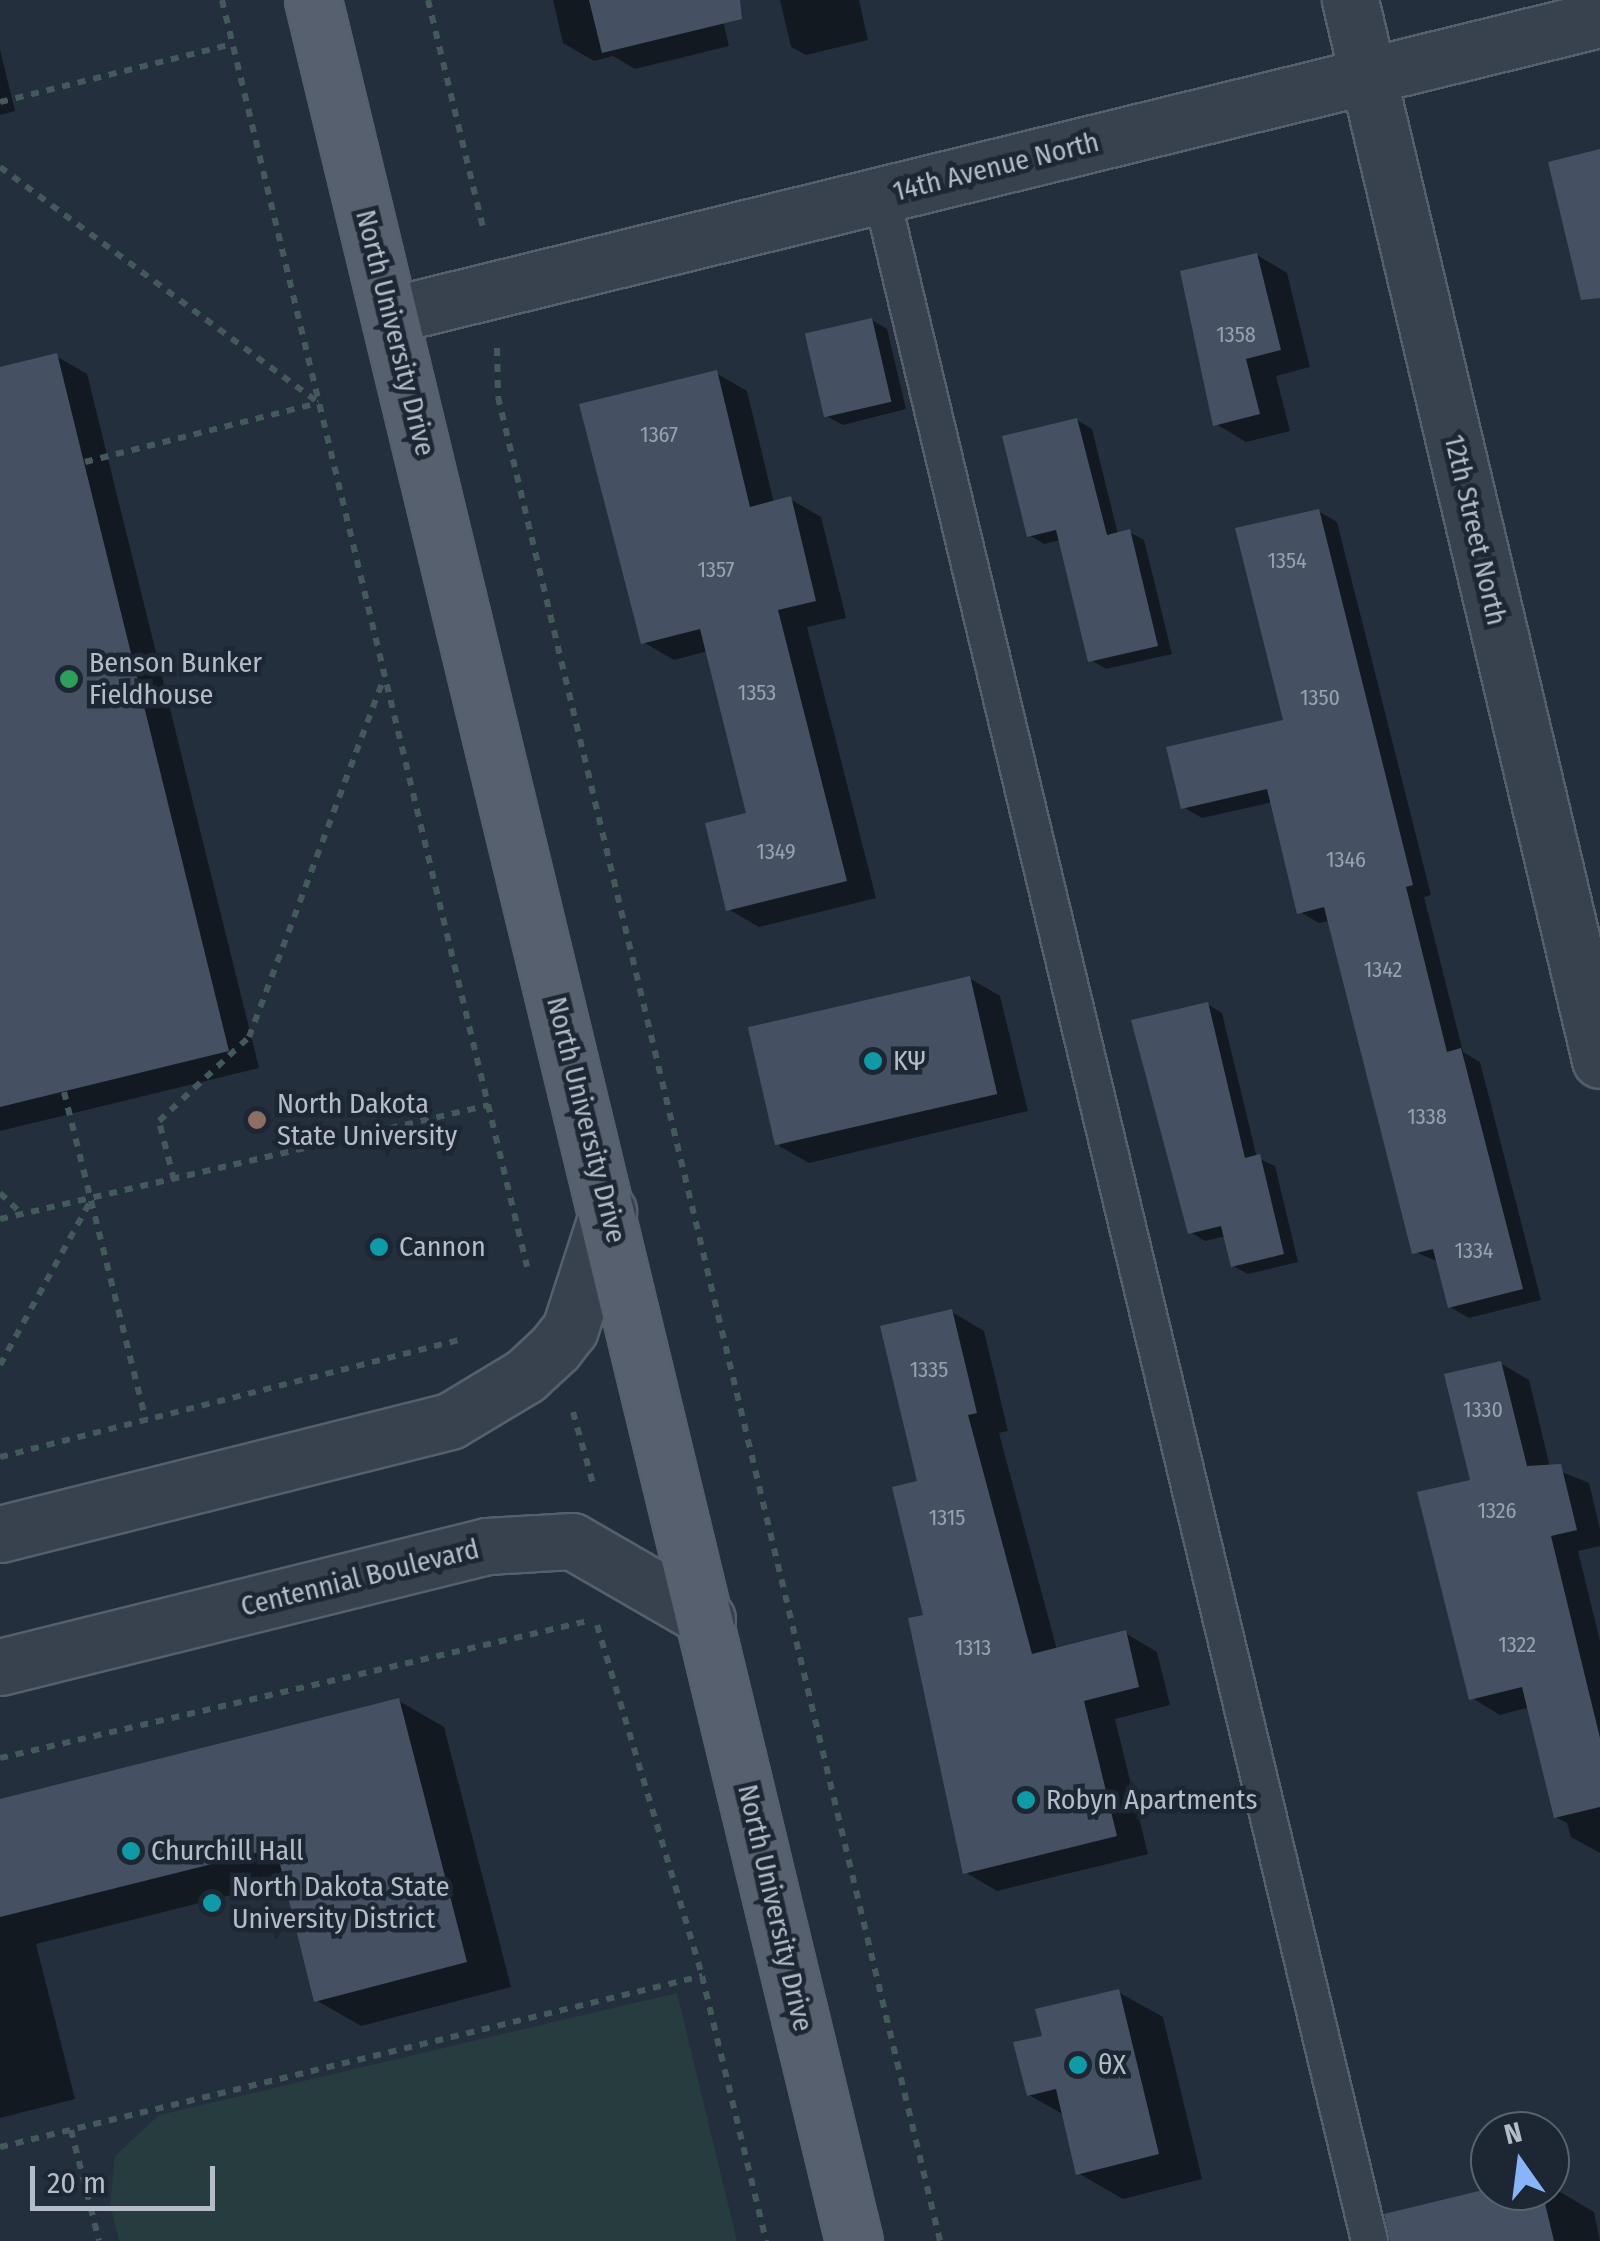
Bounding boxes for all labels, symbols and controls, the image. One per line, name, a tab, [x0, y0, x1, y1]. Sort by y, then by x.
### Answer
street label: 14th Avenue North	[890, 125, 1102, 209]
street label: North University Drive	[348, 207, 442, 459]
house number: 1358	[1216, 322, 1256, 348]
house number: 1367	[640, 422, 678, 448]
street label: 12th Street North	[1437, 431, 1513, 629]
house number: 1354	[1267, 548, 1307, 574]
house number: 1357	[697, 557, 735, 583]
place label: Benson Bunker Fieldhouse	[89, 646, 262, 712]
marker: Benson Bunker Fieldhouse	[58, 668, 80, 690]
house number: 1353	[738, 680, 776, 706]
house number: 1350	[1300, 685, 1340, 711]
house number: 1349	[756, 839, 796, 865]
house number: 1346	[1326, 847, 1366, 873]
house number: 1342	[1364, 957, 1402, 983]
street label: North University Drive	[539, 994, 633, 1246]
place label: ΚΨ	[893, 1044, 925, 1078]
marker: ΚΨ	[862, 1050, 884, 1072]
place label: North Dakota State University	[277, 1087, 457, 1153]
house number: 1338	[1407, 1104, 1447, 1130]
marker: North Dakota State University	[246, 1109, 268, 1131]
place label: Cannon	[399, 1230, 486, 1264]
marker: Cannon	[368, 1236, 390, 1258]
house number: 1334	[1455, 1238, 1493, 1264]
house number: 1335	[910, 1357, 948, 1383]
house number: 1330	[1463, 1397, 1503, 1423]
house number: 1326	[1478, 1498, 1516, 1524]
house number: 1315	[929, 1505, 965, 1531]
street label: Centennial Boulevard	[237, 1532, 483, 1624]
house number: 1322	[1498, 1632, 1536, 1658]
house number: 1313	[955, 1635, 991, 1661]
street label: North University Drive	[730, 1781, 820, 2035]
place label: Robyn Apartments	[1046, 1783, 1257, 1817]
marker: Robyn Apartments	[1015, 1789, 1037, 1811]
place label: Churchill Hall	[151, 1834, 304, 1868]
marker: Churchill Hall	[120, 1840, 142, 1862]
place label: North Dakota State University District	[232, 1870, 450, 1936]
marker: North Dakota State University District	[201, 1892, 223, 1914]
place label: θΧ	[1098, 2048, 1126, 2082]
marker: θΧ	[1067, 2054, 1089, 2076]
north arrow	[1470, 2111, 1570, 2211]
text: N	[1501, 2115, 1525, 2151]
scale bar	[35, 2146, 220, 2208]
text: 20 m	[47, 2165, 106, 2201]

